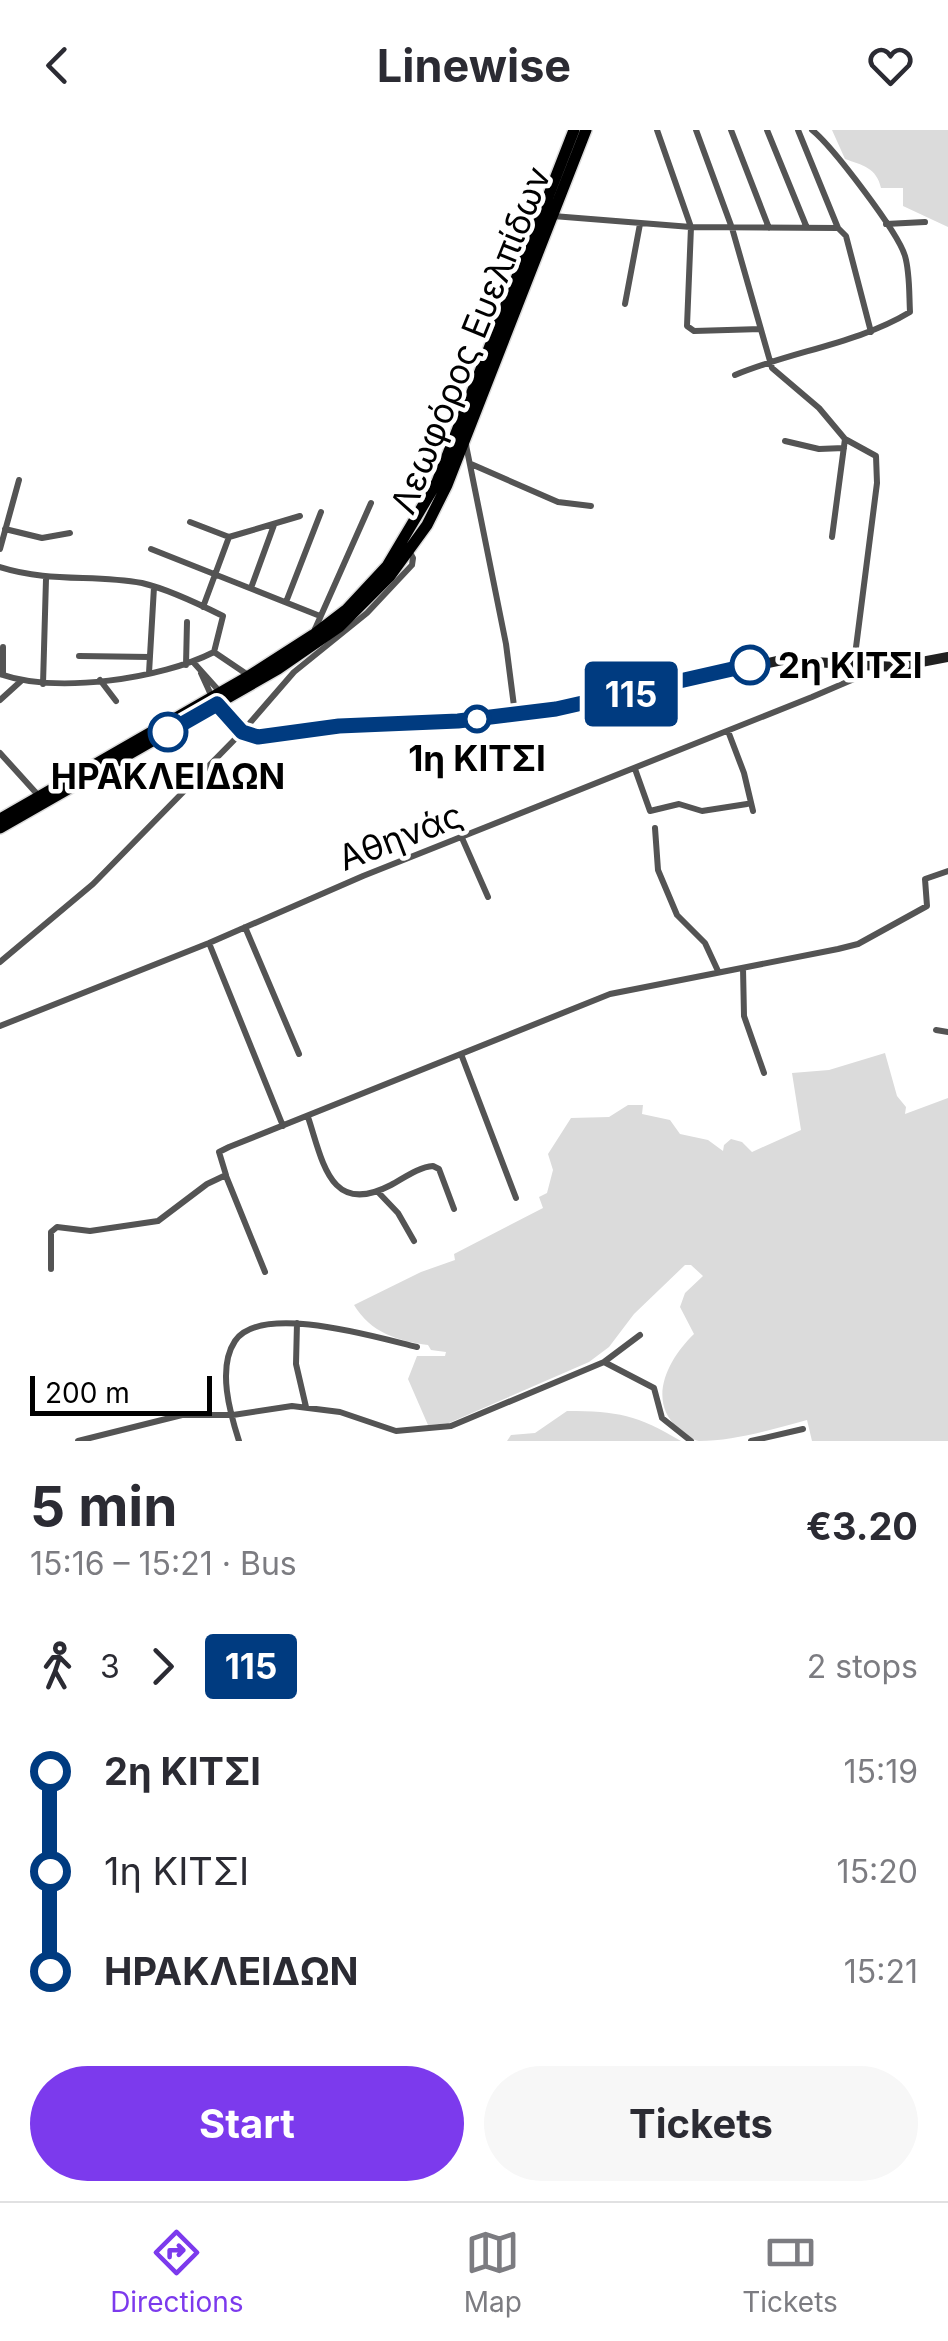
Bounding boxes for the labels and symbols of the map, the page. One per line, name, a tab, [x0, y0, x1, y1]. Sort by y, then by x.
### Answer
street label: Λεωφόρος Ευελπίδων	[381, 161, 559, 519]
place label: 2η ΚΙΤΣΙ	[778, 644, 923, 686]
marker: 2η ΚΙΤΣΙ	[731, 646, 769, 684]
line badge: 115	[574, 662, 688, 726]
marker: 1η ΚΙΤΣΙ	[464, 706, 490, 732]
marker: ΗΡΑΚΛΕΙΔΩΝ	[149, 713, 187, 751]
place label: 1η ΚΙΤΣΙ	[408, 737, 546, 779]
place label: ΗΡΑΚΛΕΙΔΩΝ	[51, 755, 285, 797]
street label: Αθηνάς	[332, 793, 468, 879]
scale bar	[30, 1371, 212, 1416]

